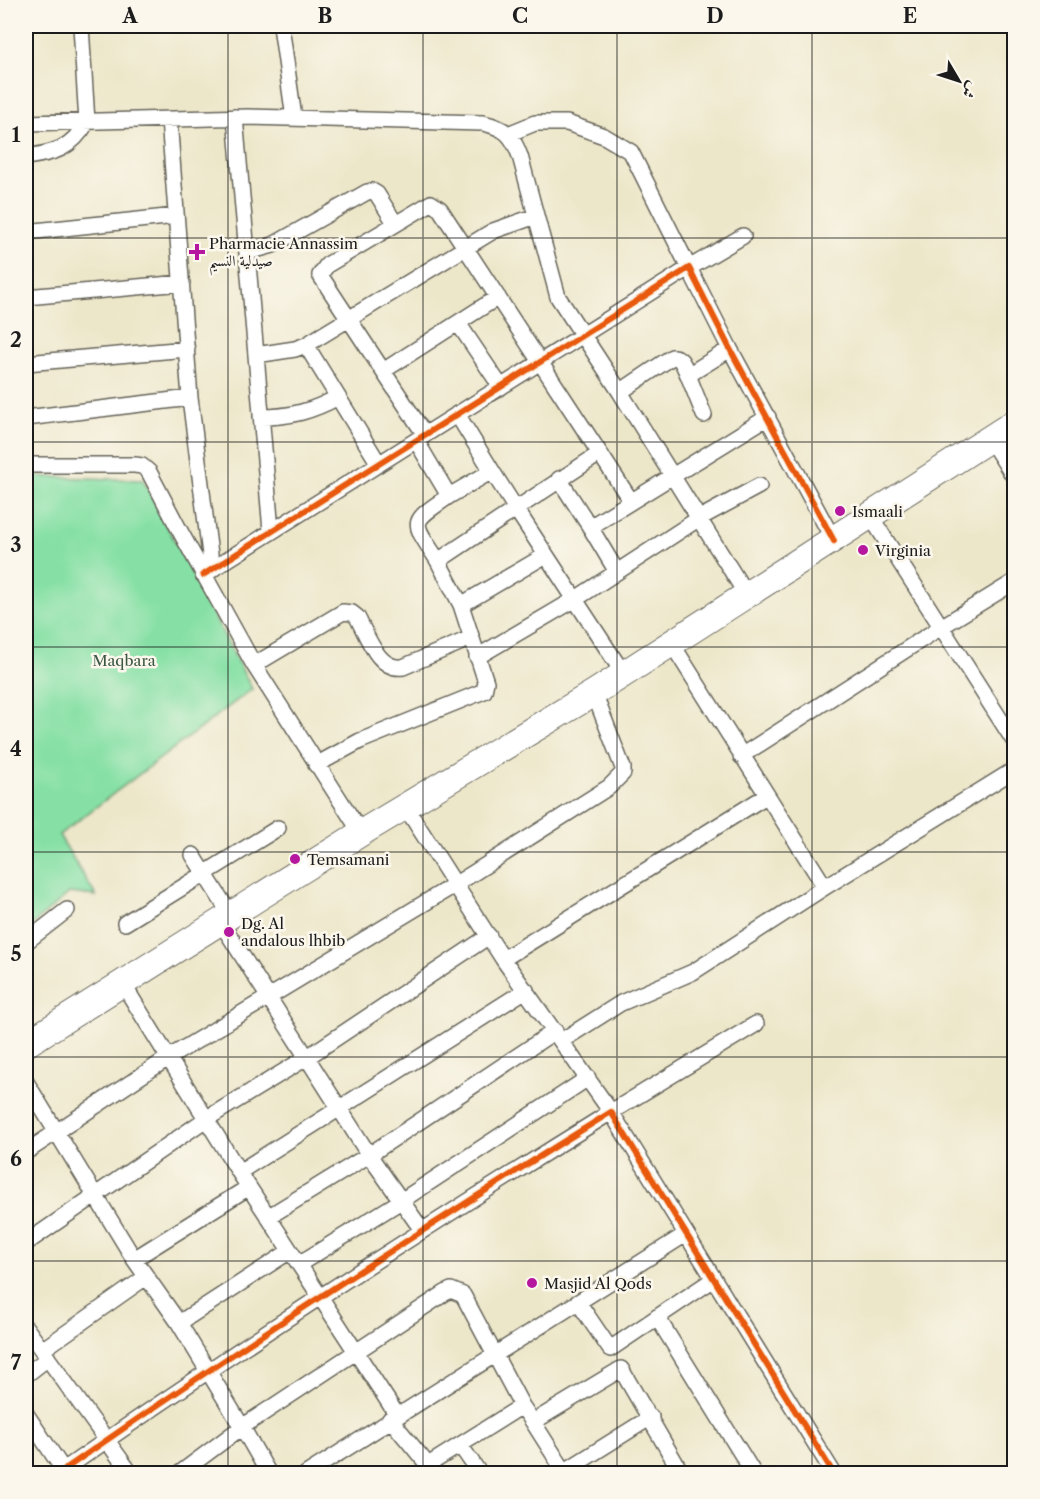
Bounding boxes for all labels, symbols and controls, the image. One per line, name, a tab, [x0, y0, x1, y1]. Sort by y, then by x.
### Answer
text: A	[121, 4, 138, 28]
text: B	[318, 4, 333, 28]
text: C	[512, 4, 528, 28]
text: D	[706, 4, 724, 28]
text: E	[903, 4, 917, 28]
north arrow	[929, 51, 989, 111]
text: ش	[958, 78, 983, 103]
text: 1	[12, 123, 21, 147]
place label: Pharmacie Annassim صيدلية النسيم	[209, 234, 358, 276]
marker: Pharmacie Annassim صيدلية النسيم	[190, 245, 204, 259]
text: 2	[10, 328, 22, 352]
place label: Ismaali	[852, 502, 903, 521]
marker: Ismaali	[833, 504, 847, 518]
text: 3	[10, 533, 22, 557]
place label: Virginia	[874, 541, 931, 560]
marker: Virginia	[856, 543, 870, 557]
park label: Maqbara	[92, 651, 156, 670]
text: 4	[10, 737, 22, 761]
place label: Temsamani	[307, 850, 390, 869]
marker: Temsamani	[288, 852, 302, 866]
place label: Dg. Al andalous lhbib	[241, 914, 345, 950]
marker: Dg. Al andalous lhbib	[222, 925, 236, 939]
text: 5	[10, 942, 22, 966]
text: 6	[10, 1147, 22, 1171]
place label: Masjid Al Qods	[544, 1274, 652, 1293]
marker: Masjid Al Qods	[525, 1276, 539, 1290]
text: 7	[11, 1351, 22, 1375]

